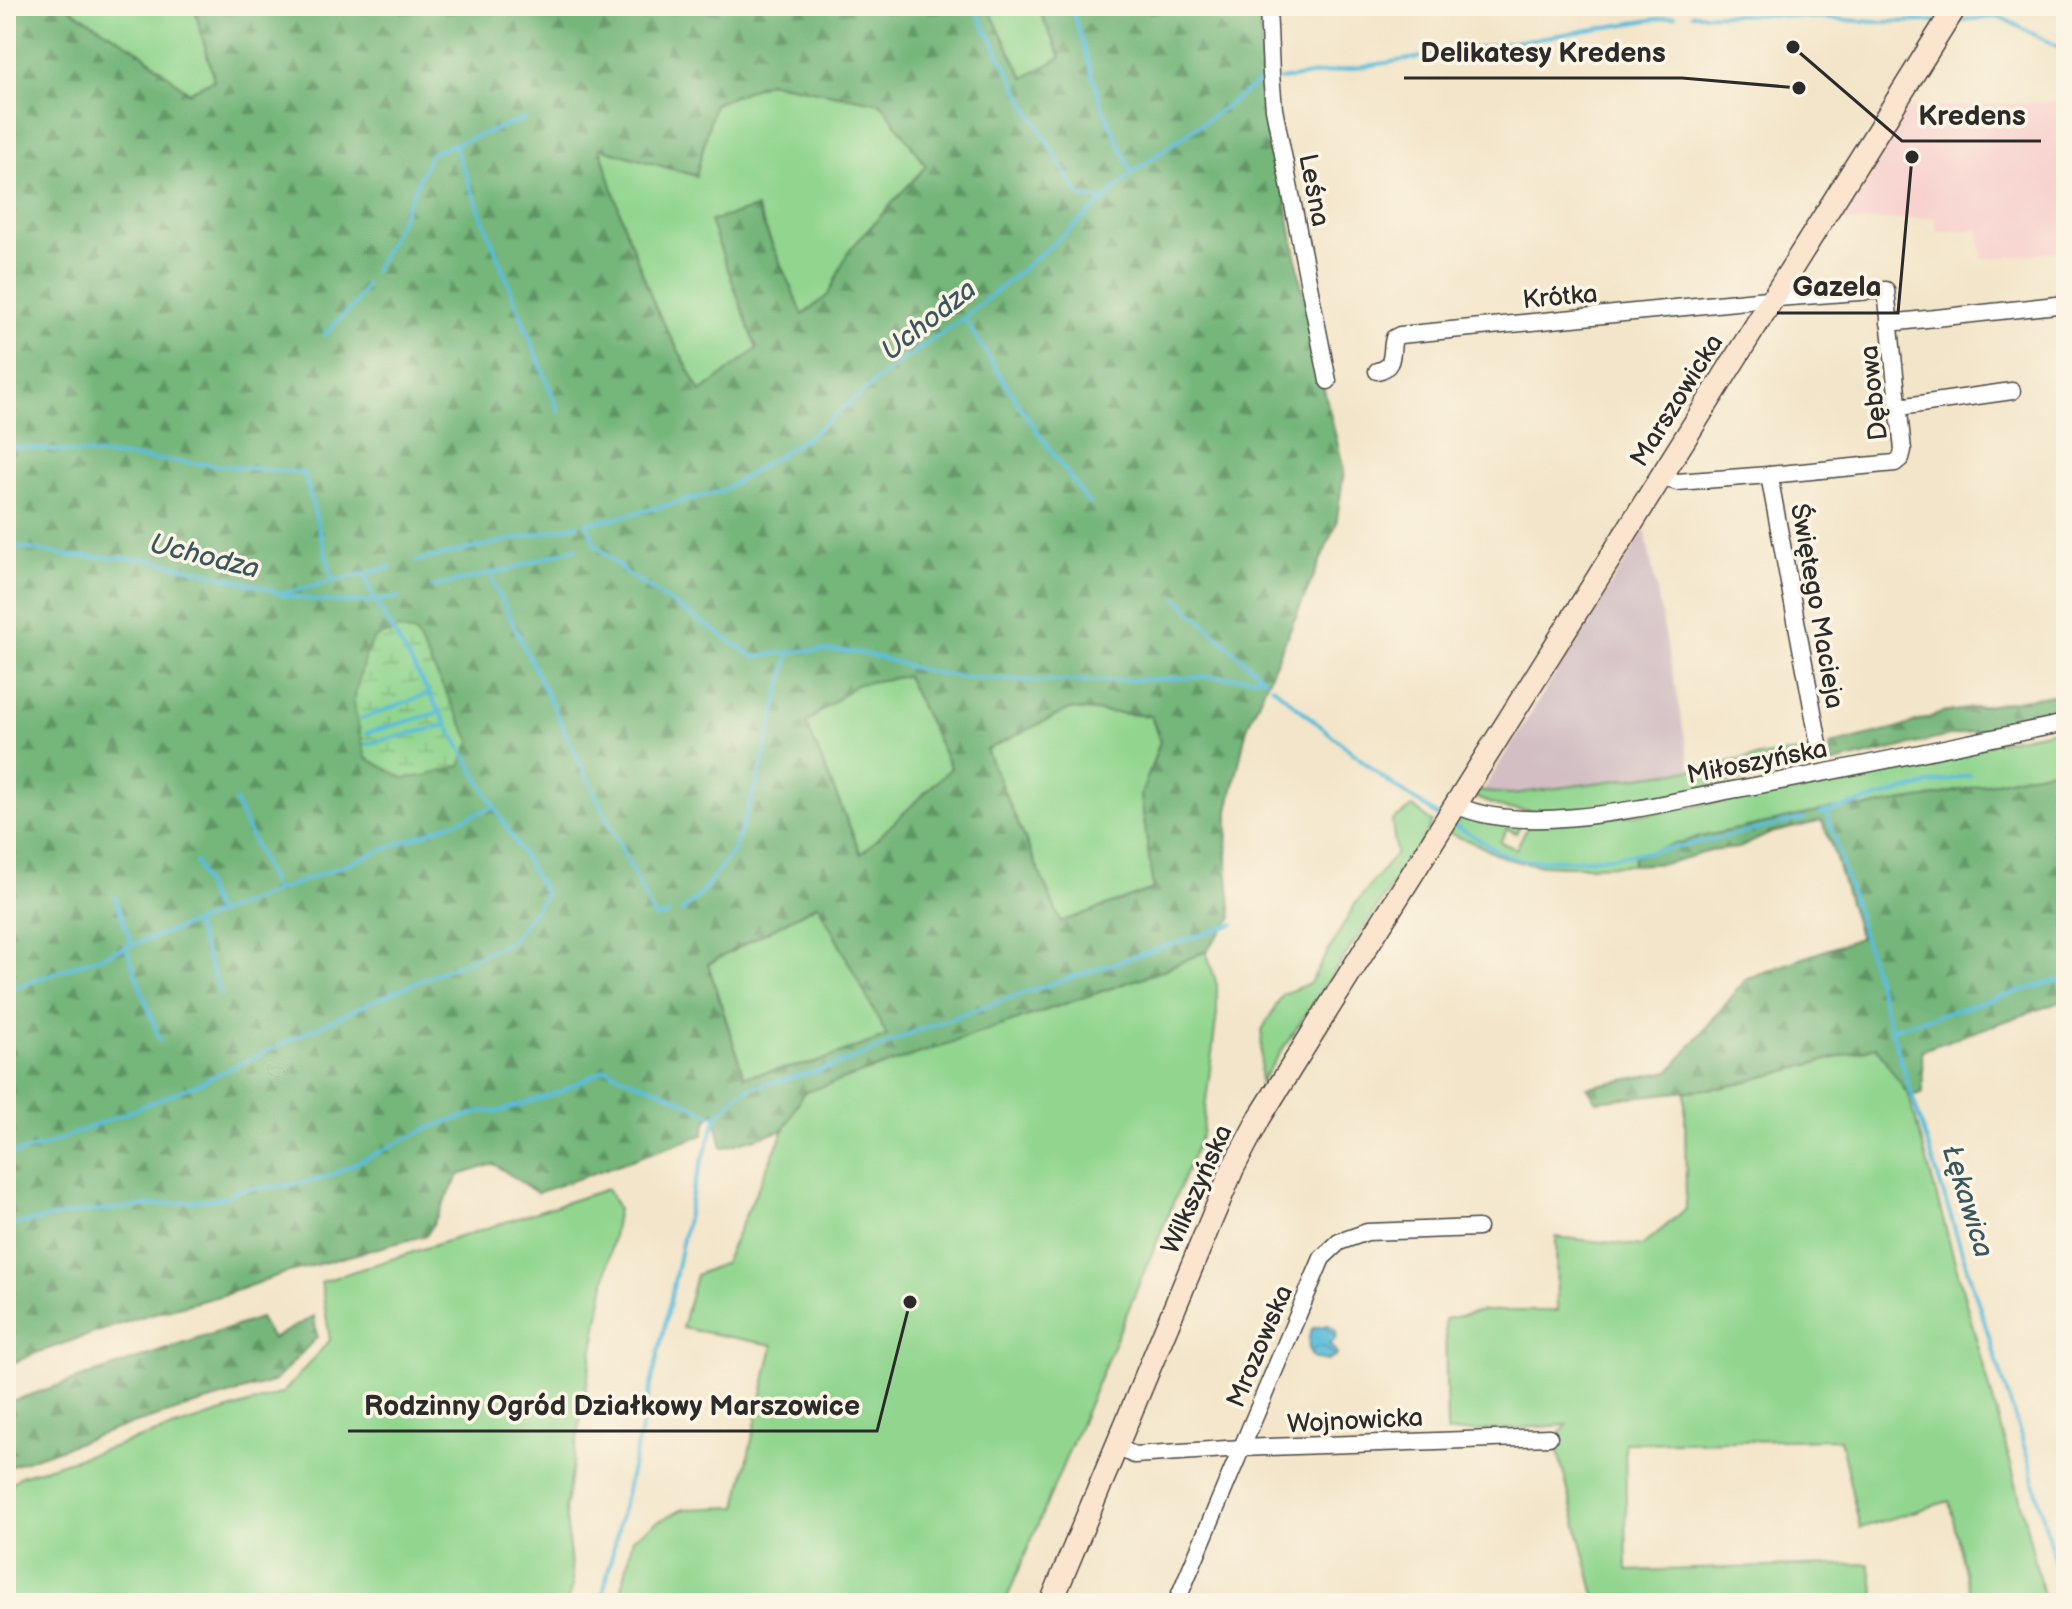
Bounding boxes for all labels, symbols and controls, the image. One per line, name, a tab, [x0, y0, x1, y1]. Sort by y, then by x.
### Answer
callout: Delikatesy Kredens	[1404, 26, 1682, 78]
text: Delikatesy Kredens	[1420, 37, 1666, 70]
callout: Kredens	[1902, 89, 2041, 141]
text: Kredens	[1918, 100, 2026, 133]
street label: Leśna	[1291, 151, 1336, 229]
callout: Gazela	[1777, 261, 1898, 313]
text: Gazela	[1793, 271, 1881, 304]
water label: Uchodza	[875, 273, 983, 368]
street label: Krótka	[1521, 279, 1599, 316]
street label: Marszowicka	[1624, 329, 1730, 473]
street label: Dębowa	[1854, 344, 1895, 442]
street label: Świętego Macieja	[1783, 501, 1852, 711]
water label: Uchodza	[147, 527, 263, 586]
street label: Miłoszyńska	[1684, 734, 1830, 791]
street label: Wilkszyńska	[1155, 1120, 1240, 1259]
water label: Łękawica	[1935, 1141, 2000, 1262]
street label: Mrozowska	[1221, 1281, 1300, 1412]
callout: Rodzinny Ogród Działkowy Marszowice	[348, 1379, 877, 1431]
text: Rodzinny Ogród Działkowy Marszowice	[364, 1390, 860, 1423]
street label: Wojnowicka	[1286, 1402, 1424, 1441]

